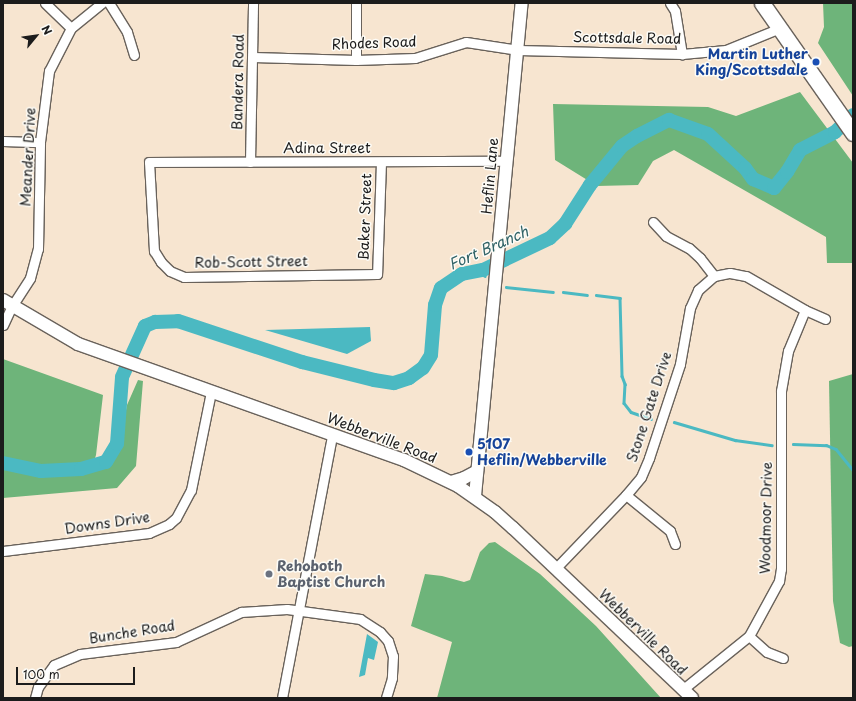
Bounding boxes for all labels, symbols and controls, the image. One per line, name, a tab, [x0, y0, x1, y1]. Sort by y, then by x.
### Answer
north arrow	[16, 16, 56, 56]
text: N	[37, 22, 56, 38]
street label: Scottsdale Road	[572, 29, 682, 47]
street label: Rhodes Road	[331, 33, 417, 53]
street label: Bandera Road	[229, 34, 247, 130]
place label: Martin Luther King/Scottsdale	[695, 46, 808, 78]
marker: Martin Luther King/Scottsdale	[811, 57, 821, 67]
street label: Meander Drive	[17, 106, 39, 208]
street label: Heflin Lane	[478, 137, 502, 215]
street label: Adina Street	[283, 140, 371, 156]
street label: Baker Street	[355, 173, 375, 261]
water label: Fort Branch	[445, 221, 531, 273]
street label: Rob-Scott Street	[194, 253, 308, 271]
street label: Stone Gate Drive	[623, 349, 675, 465]
street label: Webberville Road	[325, 409, 439, 467]
place label: 5107 Heflin/Webberville	[477, 436, 607, 468]
marker: 5107 Heflin/Webberville	[464, 447, 474, 457]
street label: Woodmoor Drive	[757, 462, 775, 574]
street label: Downs Drive	[63, 509, 151, 537]
place label: Rehoboth Baptist Church	[277, 558, 386, 590]
marker: Rehoboth Baptist Church	[264, 569, 274, 579]
street label: Webberville Road	[595, 586, 691, 678]
street label: Bunche Road	[88, 617, 176, 647]
scale bar	[18, 659, 137, 685]
text: 100 m	[23, 665, 60, 683]

